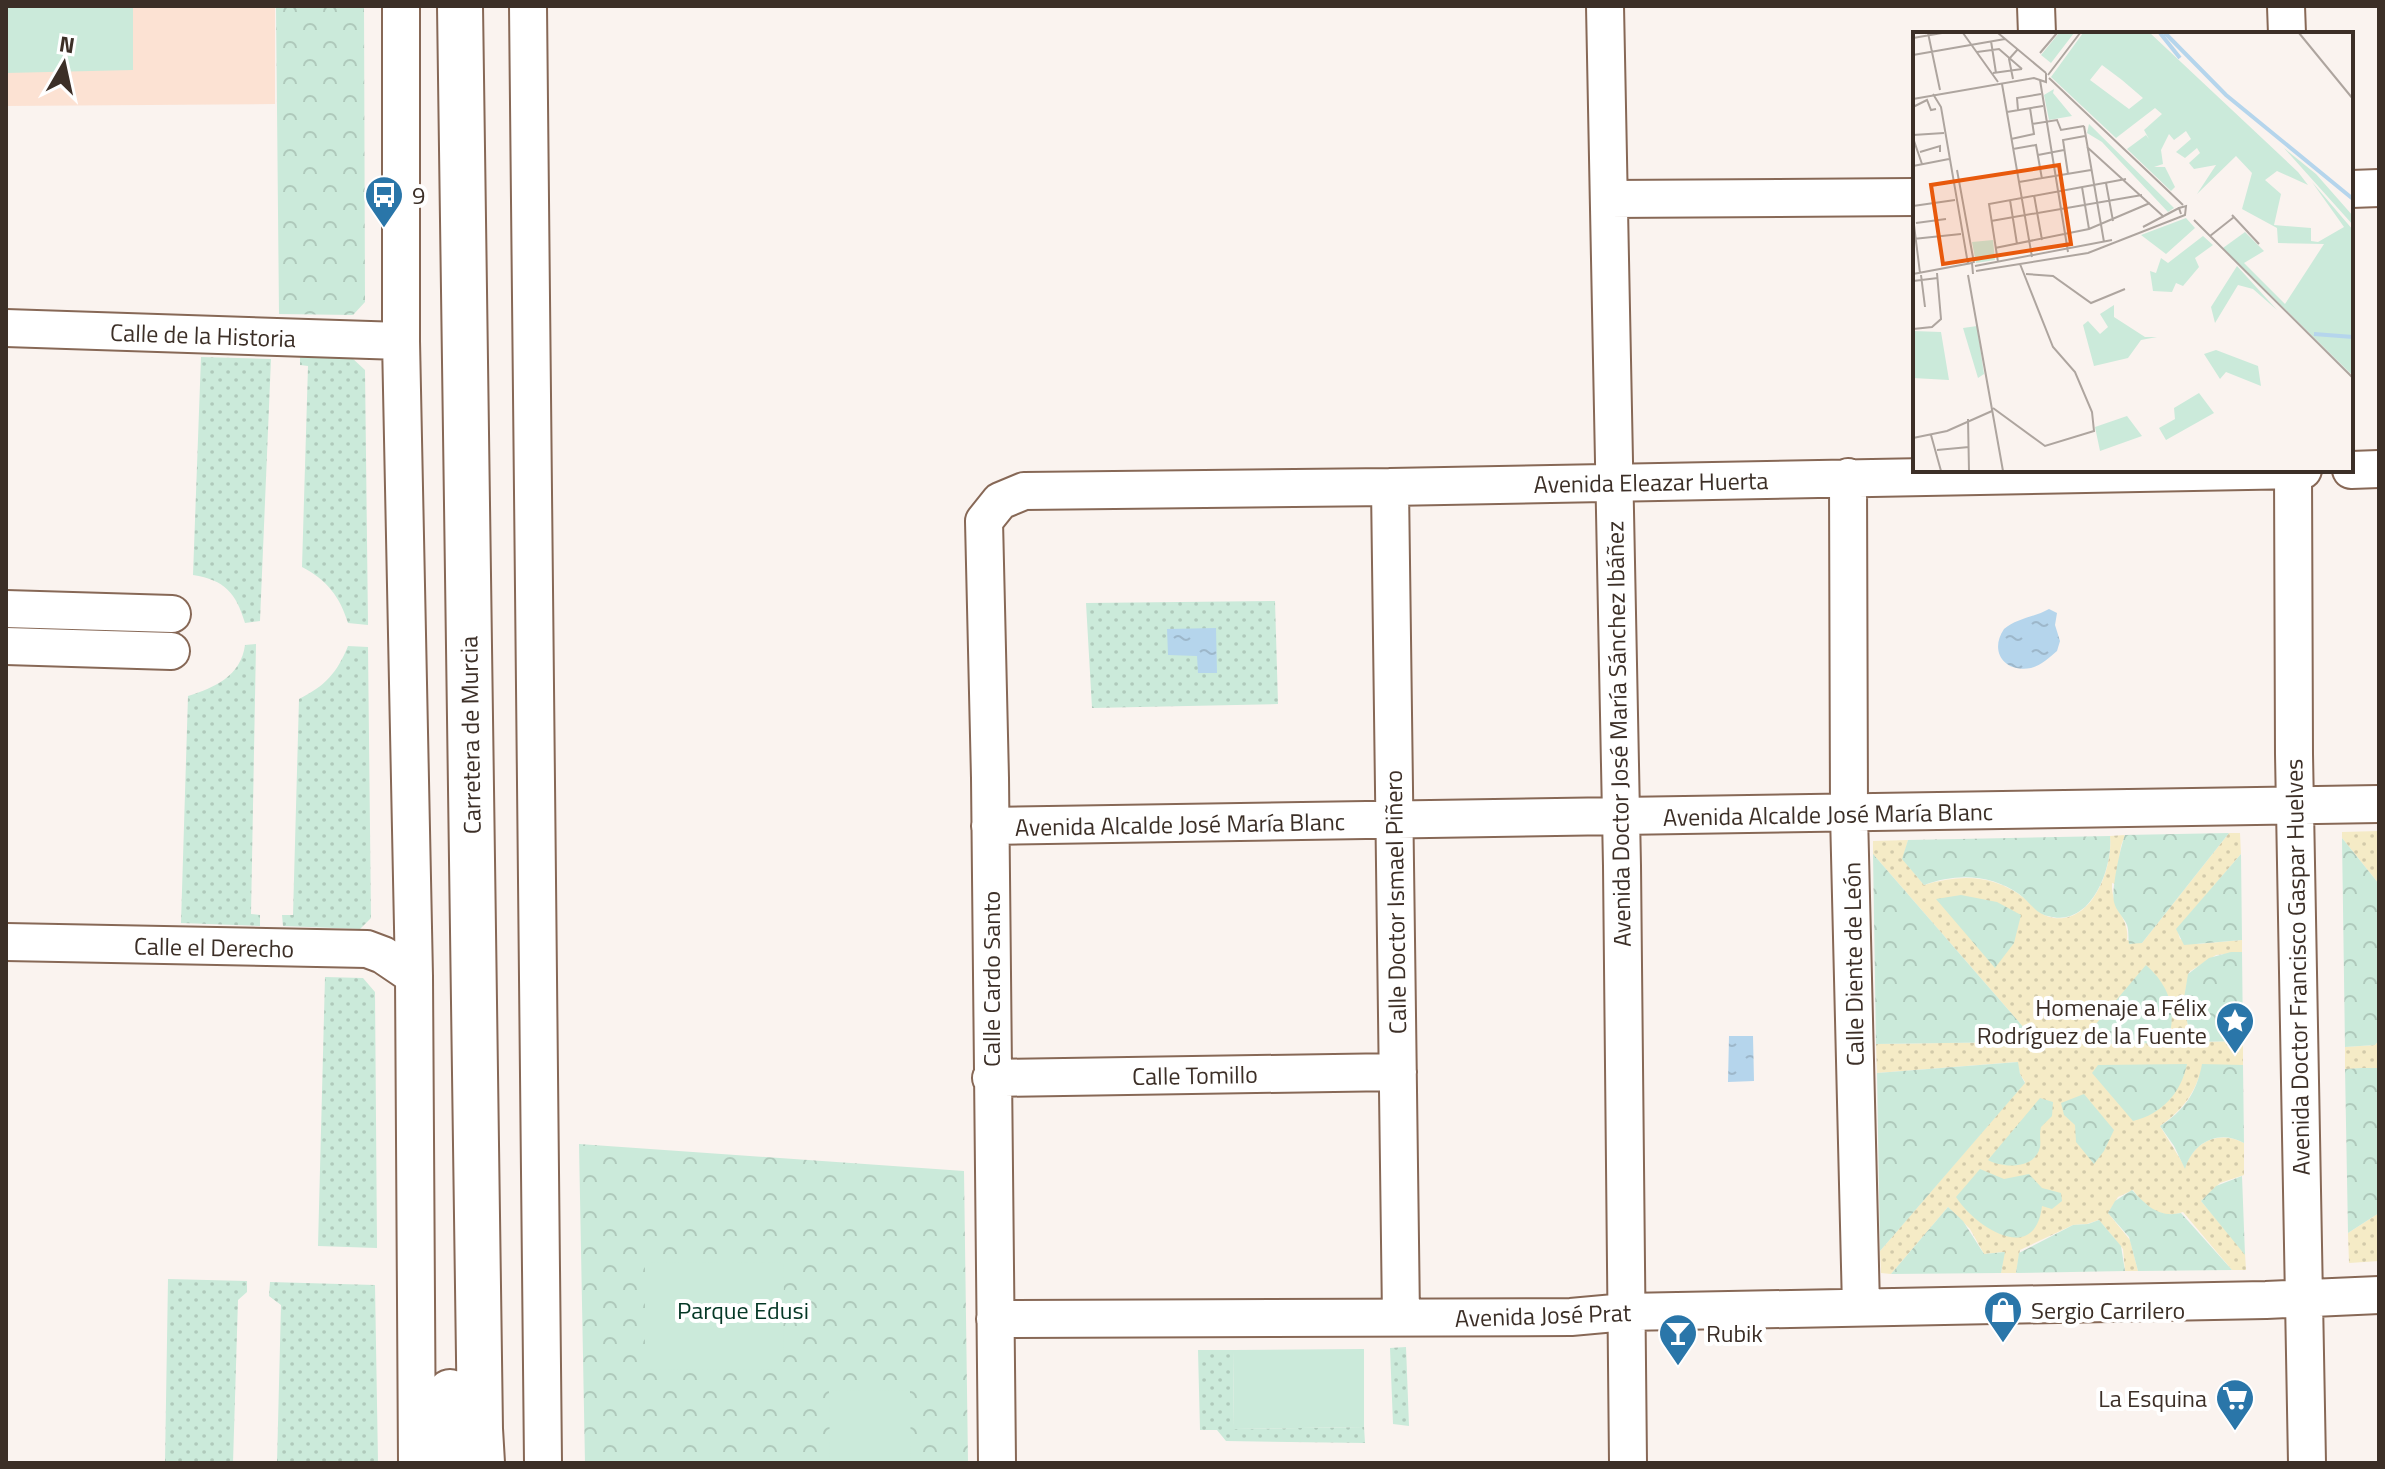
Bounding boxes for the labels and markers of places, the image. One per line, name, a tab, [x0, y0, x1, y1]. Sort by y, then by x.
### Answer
bus stop icon: 9	[363, 174, 405, 229]
place label: 9	[412, 177, 425, 213]
place label: Homenaje a Félix Rodríguez de la Fuente	[1977, 989, 2207, 1053]
place icon: Homenaje a Félix Rodríguez de la Fuente	[2214, 1000, 2256, 1055]
shop icon: Sergio Carrilero	[1982, 1289, 2024, 1344]
place label: Sergio Carrilero	[2031, 1292, 2185, 1328]
bar icon: Rubik	[1657, 1312, 1699, 1367]
place label: Rubik	[1706, 1315, 1763, 1351]
supermarket icon: La Esquina	[2214, 1377, 2256, 1432]
place label: La Esquina	[2098, 1380, 2207, 1416]

